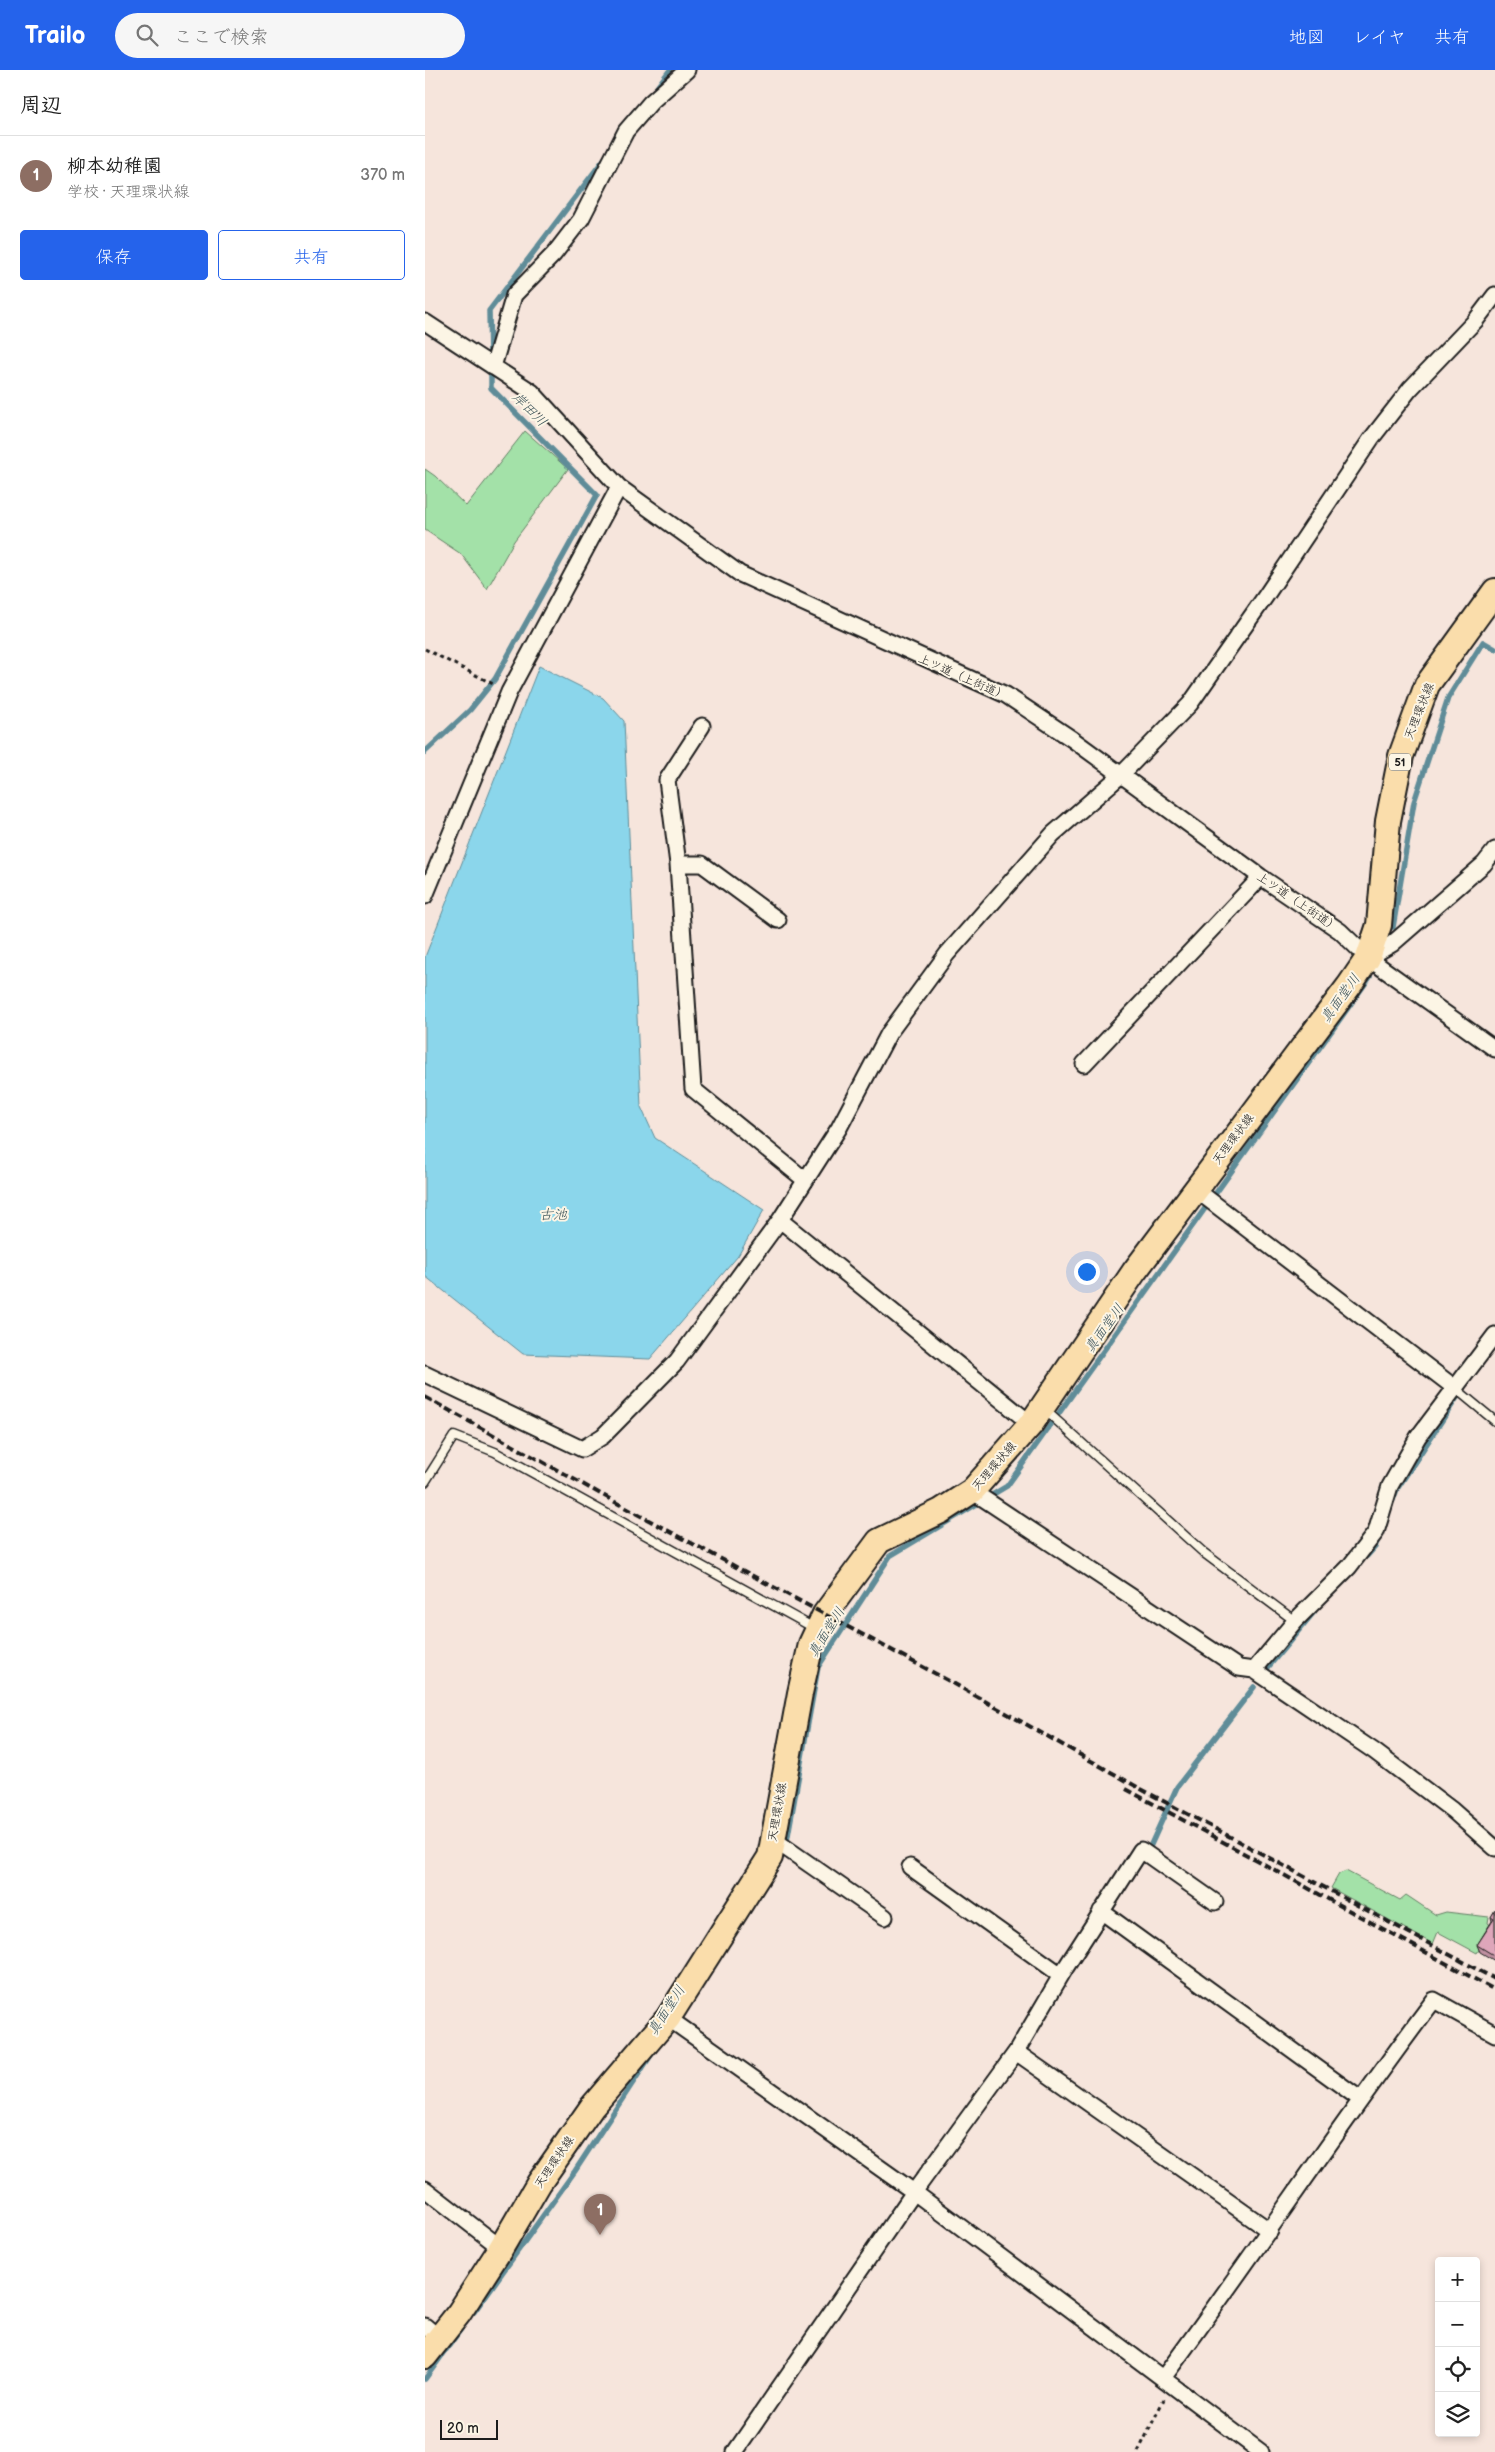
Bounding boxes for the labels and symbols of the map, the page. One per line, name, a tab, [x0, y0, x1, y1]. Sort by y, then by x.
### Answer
water label: 岸田川	[509, 388, 551, 430]
street label: 上ツ道（上街道）	[916, 651, 1010, 704]
street label: 天理環状線	[1401, 681, 1438, 742]
road number: 51	[1389, 754, 1411, 770]
street label: 上ツ道（上街道）	[1254, 869, 1342, 935]
water label: 真面堂川	[1317, 971, 1364, 1026]
street label: 天理環状線	[1209, 1111, 1257, 1168]
water label: 古池	[539, 1206, 568, 1223]
your location	[1074, 1259, 1100, 1285]
water label: 真面堂川	[1081, 1301, 1128, 1356]
street label: 天理環状線	[969, 1439, 1020, 1494]
water label: 真面堂川	[804, 1604, 848, 1661]
street label: 天理環状線	[765, 1781, 790, 1843]
water label: 真面堂川	[644, 1982, 689, 2038]
street label: 天理環状線	[531, 2133, 577, 2191]
pin: 1	[584, 2194, 616, 2235]
scale bar	[440, 2417, 497, 2440]

